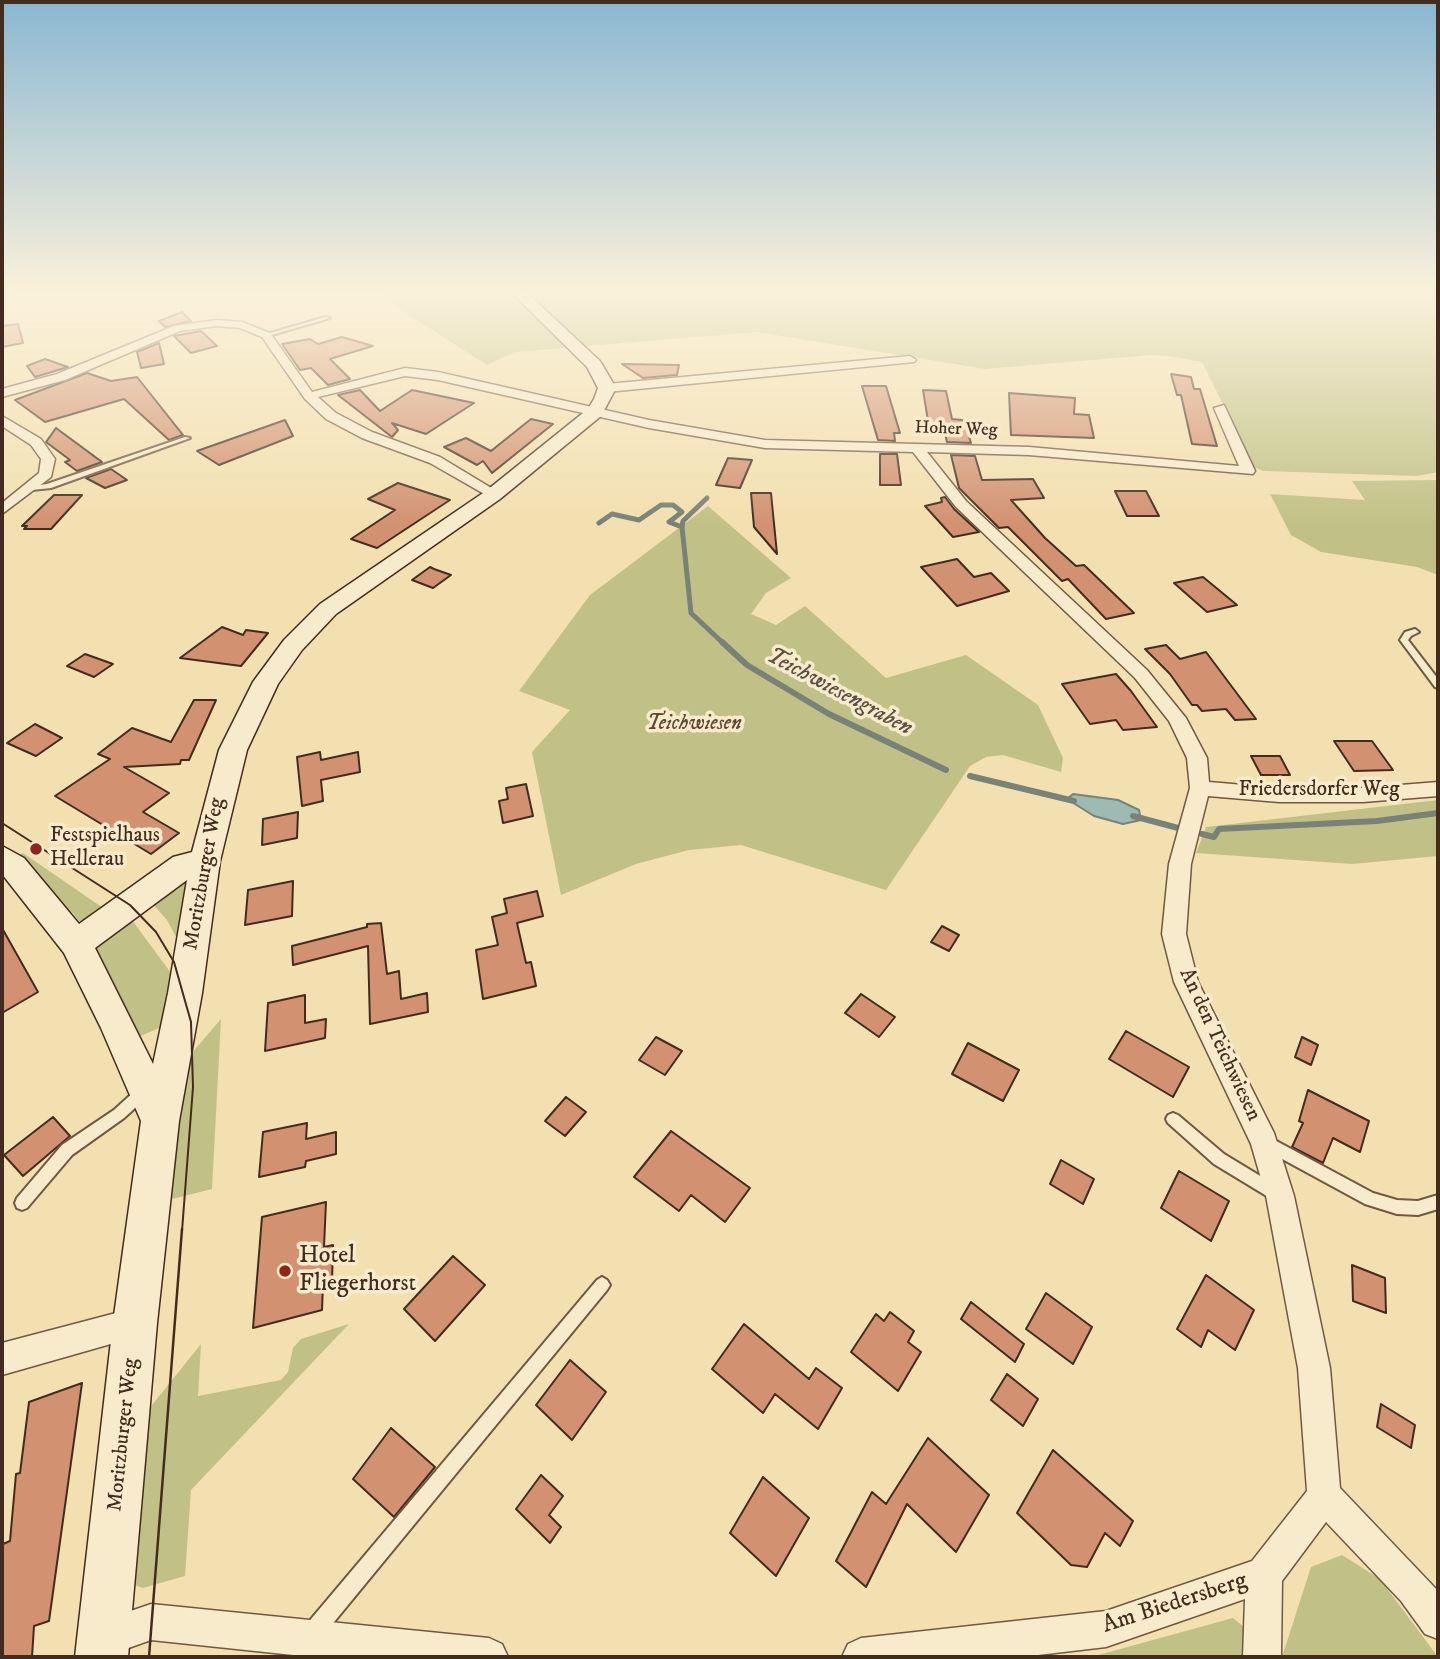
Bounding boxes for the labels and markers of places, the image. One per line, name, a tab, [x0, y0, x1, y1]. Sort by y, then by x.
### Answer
place label: Festspielhaus Hellerau	[50, 824, 160, 874]
marker: Festspielhaus Hellerau	[28, 841, 44, 857]
place label: Hotel Fliegerhorst	[299, 1243, 416, 1299]
marker: Hotel Fliegerhorst	[277, 1263, 293, 1279]

